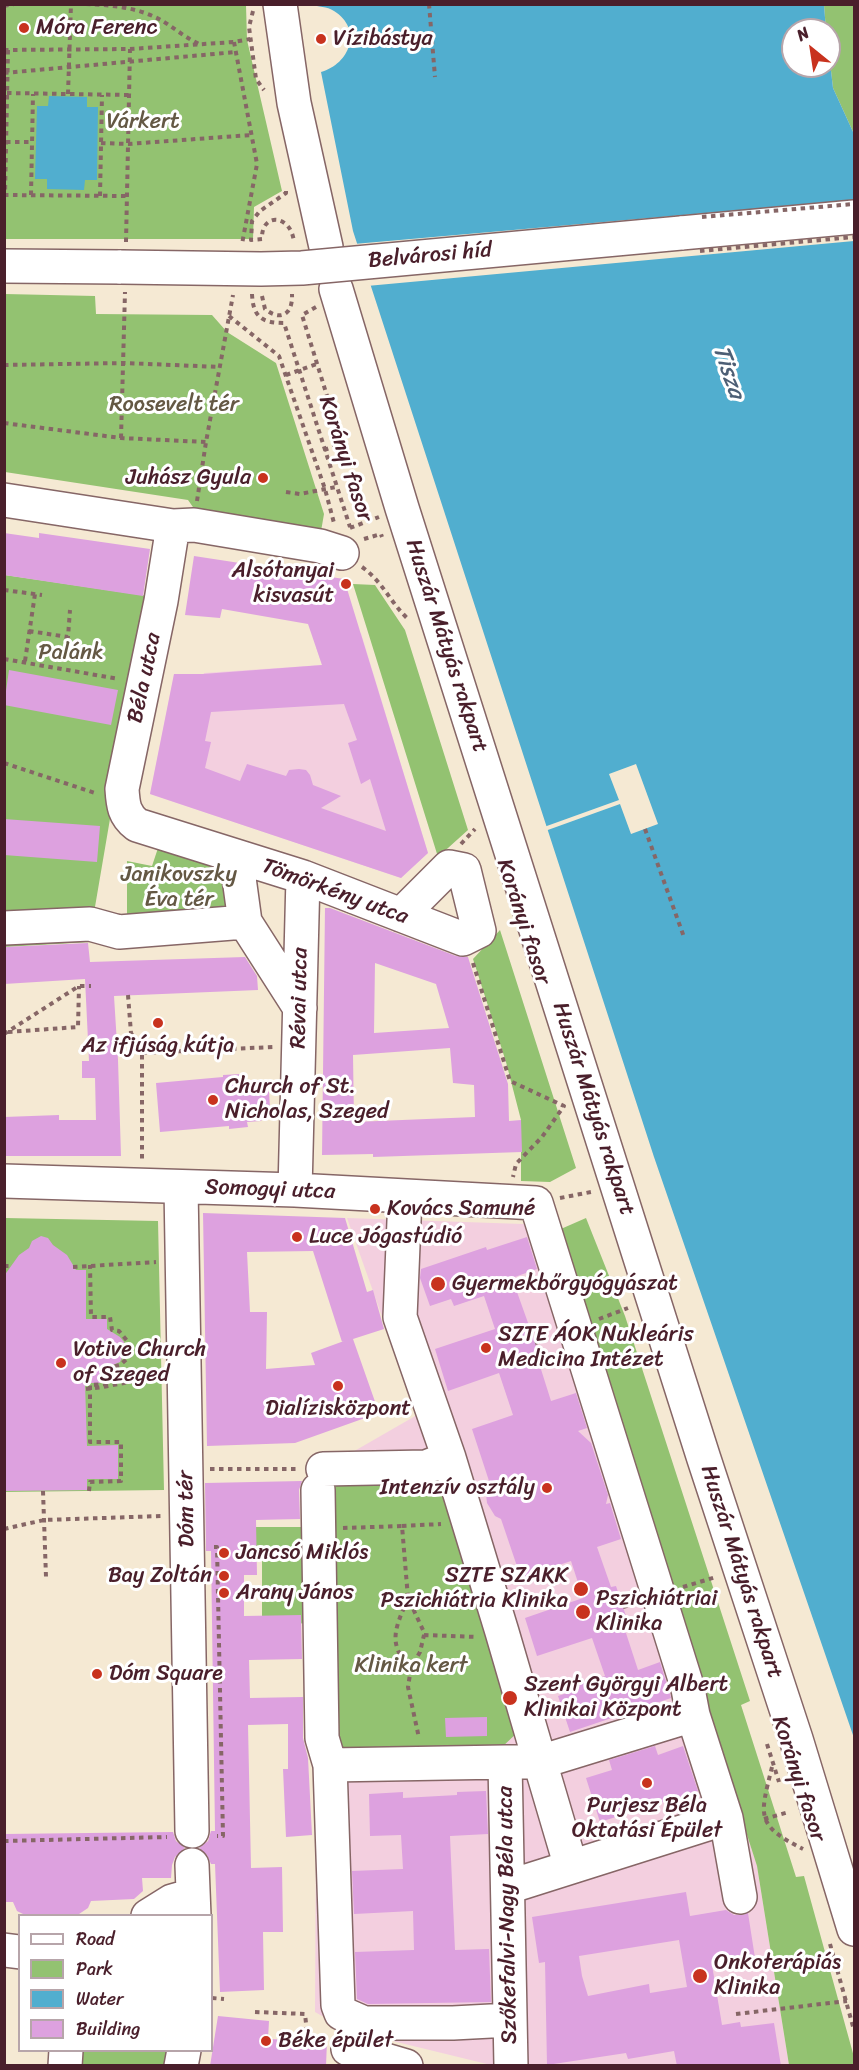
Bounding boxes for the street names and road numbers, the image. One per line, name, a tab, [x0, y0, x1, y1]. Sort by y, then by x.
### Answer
street label: Belvárosi híd	[367, 237, 493, 275]
street label: Korányi fasor	[312, 393, 378, 525]
street label: Huszár Mátyás rakpart	[399, 536, 493, 756]
street label: Béla utca	[123, 630, 167, 726]
street label: Tömörkény utca	[258, 853, 412, 931]
street label: Korányi fasor	[490, 856, 556, 988]
street label: Révai utca	[286, 947, 314, 1049]
street label: Huszár Mátyás rakpart	[546, 999, 640, 1219]
street label: Somogyi utca	[204, 1175, 336, 1205]
street label: Huszár Mátyás rakpart	[694, 1462, 788, 1682]
street label: Dóm tér	[173, 1470, 201, 1548]
street label: Korányi fasor	[765, 1713, 831, 1845]
street label: Szőkefalvi-Nagy Béla utca	[493, 1786, 523, 2044]

